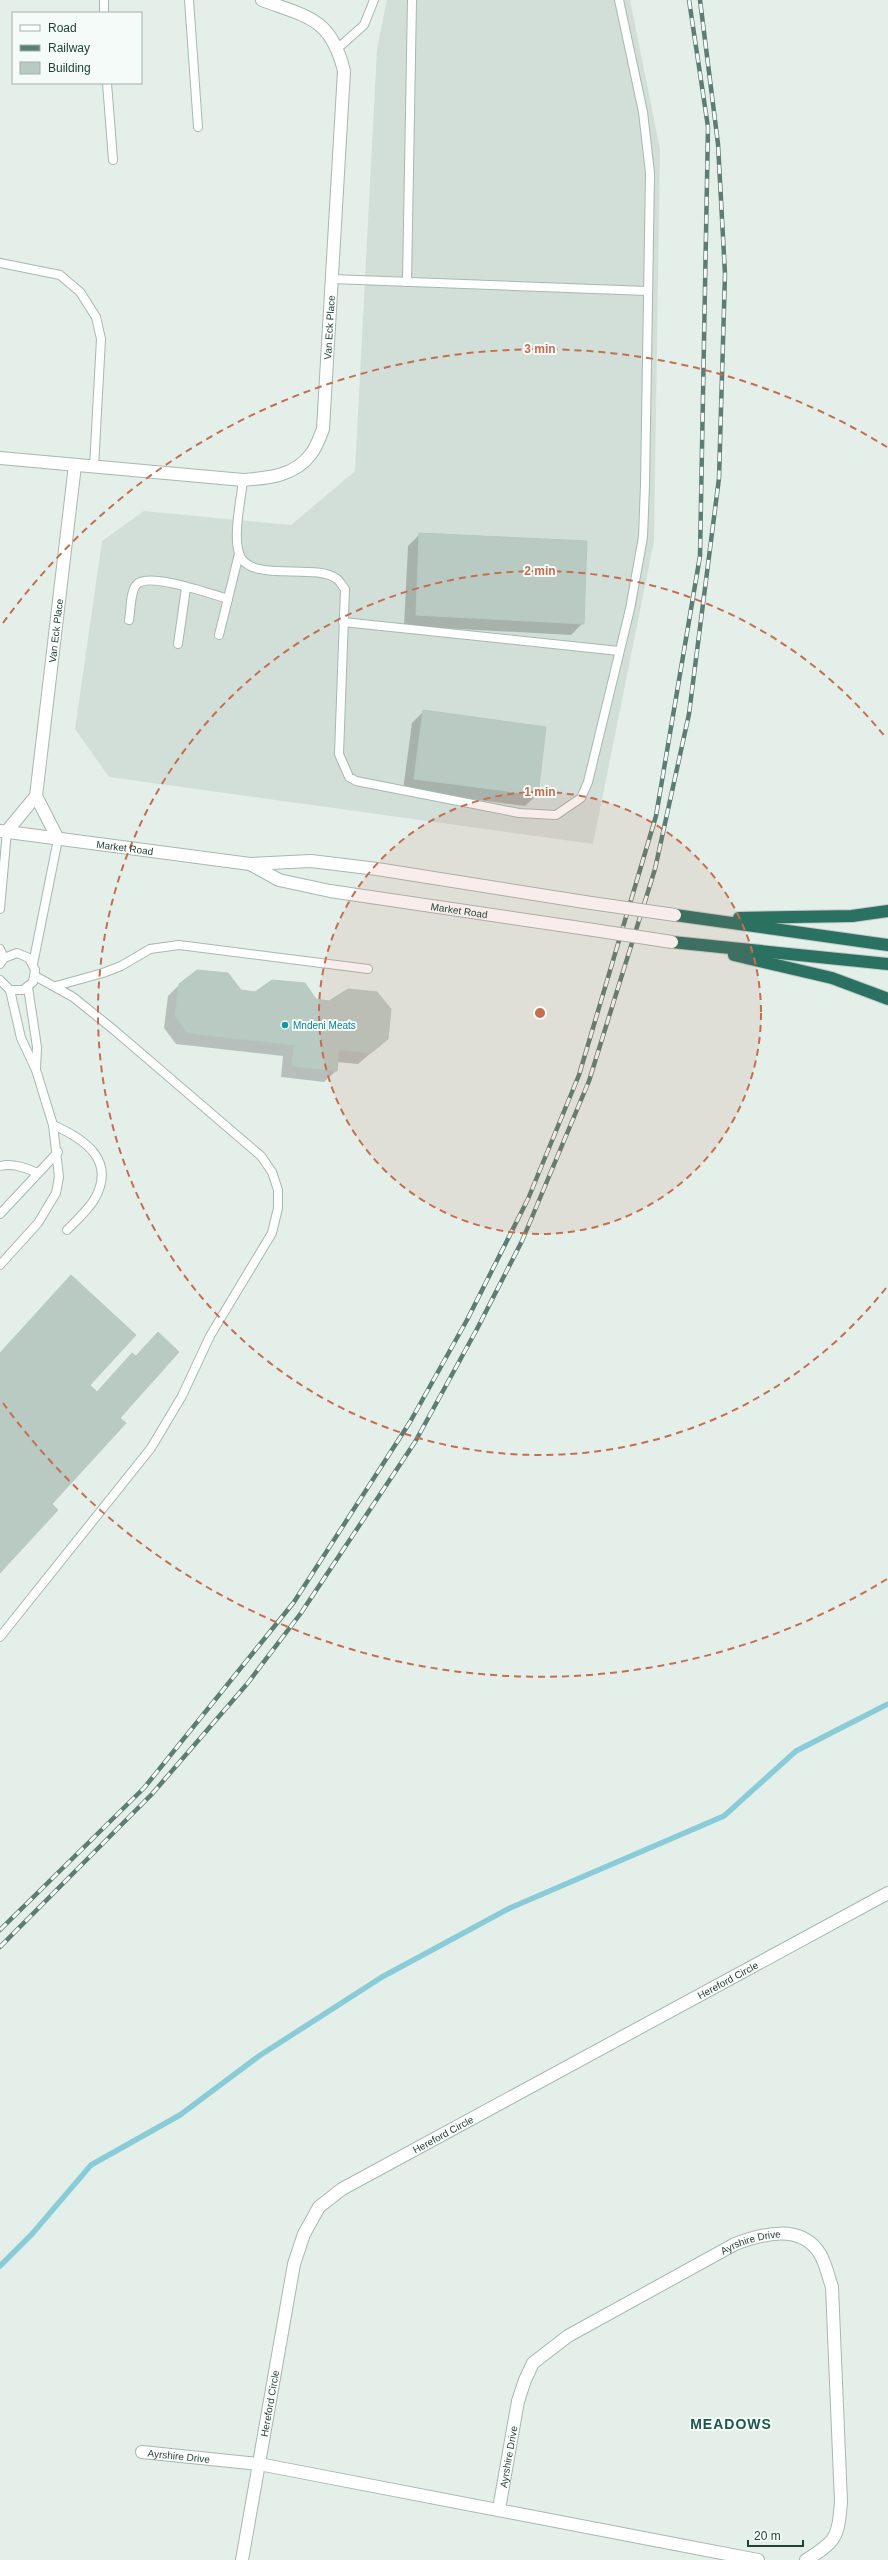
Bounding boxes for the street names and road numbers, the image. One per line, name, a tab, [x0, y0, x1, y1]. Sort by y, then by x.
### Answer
street label: Van Eck Place	[322, 295, 337, 360]
street label: Van Eck Place	[47, 598, 65, 663]
street label: Market Road	[96, 839, 154, 857]
street label: Market Road	[430, 901, 488, 920]
street label: Hereford Circle	[696, 1959, 761, 2001]
street label: Hereford Circle	[411, 2114, 476, 2156]
street label: Ayrshire Drive	[719, 2229, 781, 2257]
street label: Hereford Circle	[259, 2369, 281, 2438]
street label: Ayrshire Drive	[498, 2425, 520, 2489]
street label: Ayrshire Drive	[147, 2448, 211, 2465]

